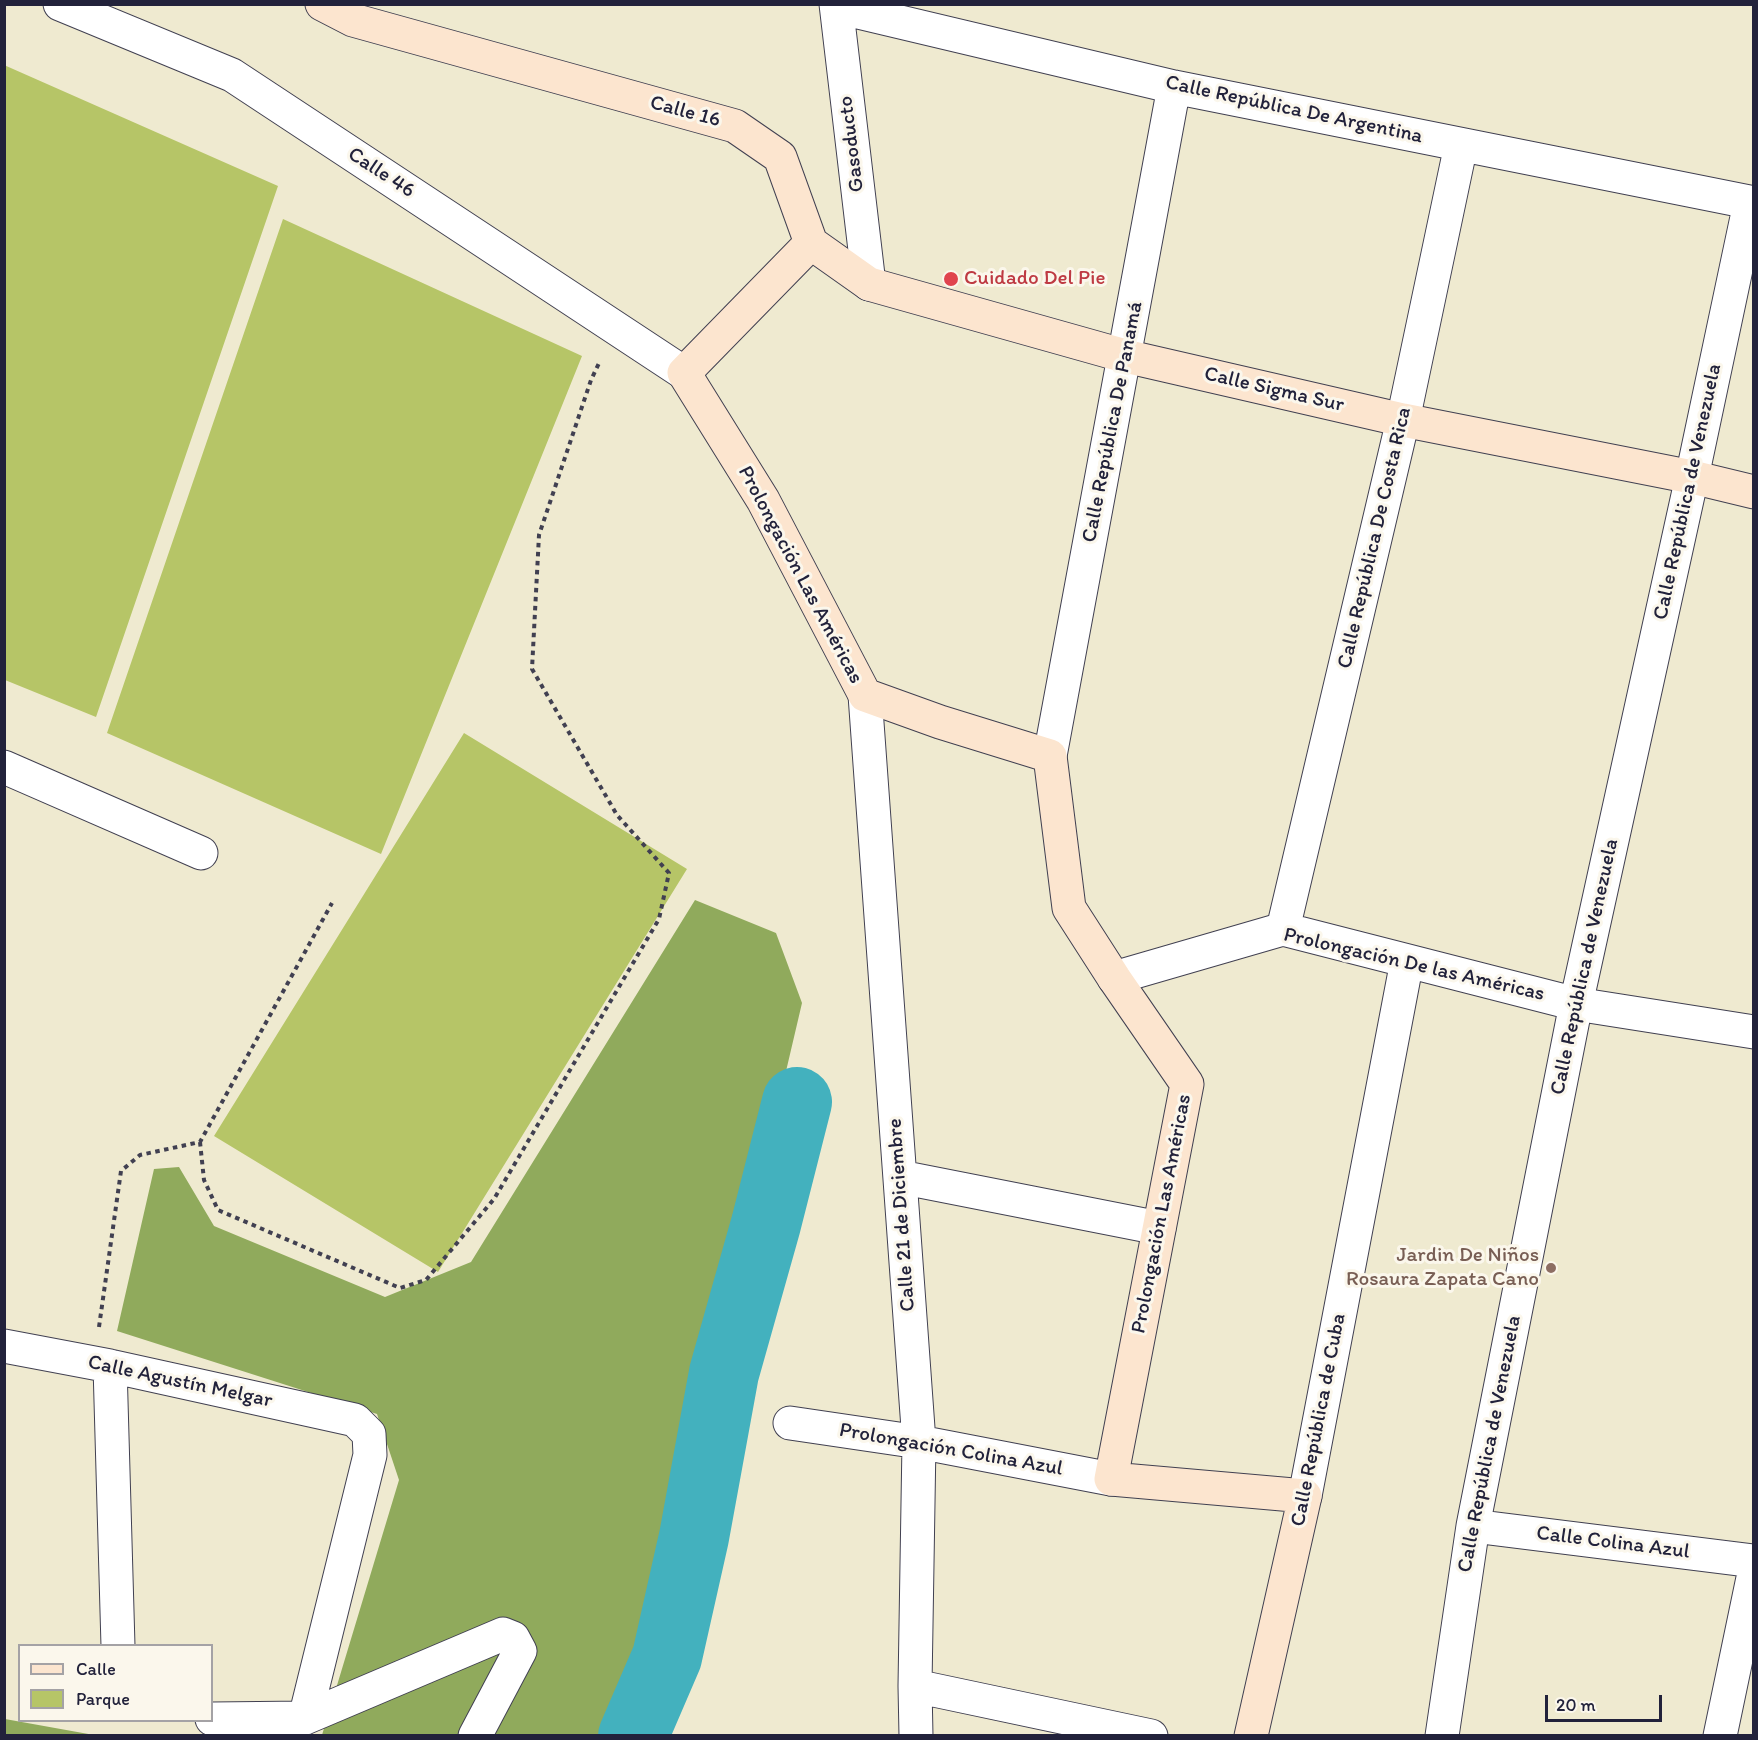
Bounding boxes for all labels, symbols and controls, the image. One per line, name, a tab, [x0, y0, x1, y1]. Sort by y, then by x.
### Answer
street label: Calle República De Argentina	[1163, 70, 1425, 150]
street label: Calle 16	[647, 91, 723, 133]
street label: Gasoducto	[834, 94, 870, 194]
street label: Calle 46	[343, 142, 419, 204]
place label: Cuidado Del Pie	[964, 266, 1105, 292]
marker: Cuidado Del Pie	[942, 270, 960, 288]
street label: Calle República De Panamá	[1077, 299, 1149, 545]
street label: Calle Sigma Sur	[1202, 362, 1346, 418]
street label: Calle República de Venezuela	[1649, 362, 1727, 622]
street label: Calle República De Costa Rica	[1333, 405, 1417, 671]
street label: Prolongación Las Américas	[732, 462, 868, 688]
street label: Calle República de Venezuela	[1546, 837, 1624, 1097]
street label: Prolongación De las Américas	[1281, 923, 1547, 1007]
street label: Prolongación Las Américas	[1126, 1092, 1198, 1336]
street label: Calle 21 de Diciembre	[883, 1118, 921, 1312]
place label: Jardin De Niños Rosaura Zapata Cano	[1346, 1243, 1539, 1293]
marker: Jardin De Niños Rosaura Zapata Cano	[1544, 1261, 1558, 1275]
street label: Calle República de Cuba	[1286, 1311, 1352, 1529]
street label: Calle República de Venezuela	[1453, 1313, 1527, 1575]
street label: Calle Agustín Melgar	[86, 1350, 274, 1414]
street label: Prolongación Colina Azul	[837, 1418, 1065, 1482]
street label: Calle Colina Azul	[1535, 1521, 1691, 1565]
legend	[18, 1644, 213, 1722]
text: Calle	[76, 1658, 116, 1680]
scale bar	[1548, 1683, 1665, 1721]
text: Parque	[76, 1688, 130, 1710]
text: 20 m	[1556, 1694, 1596, 1716]

